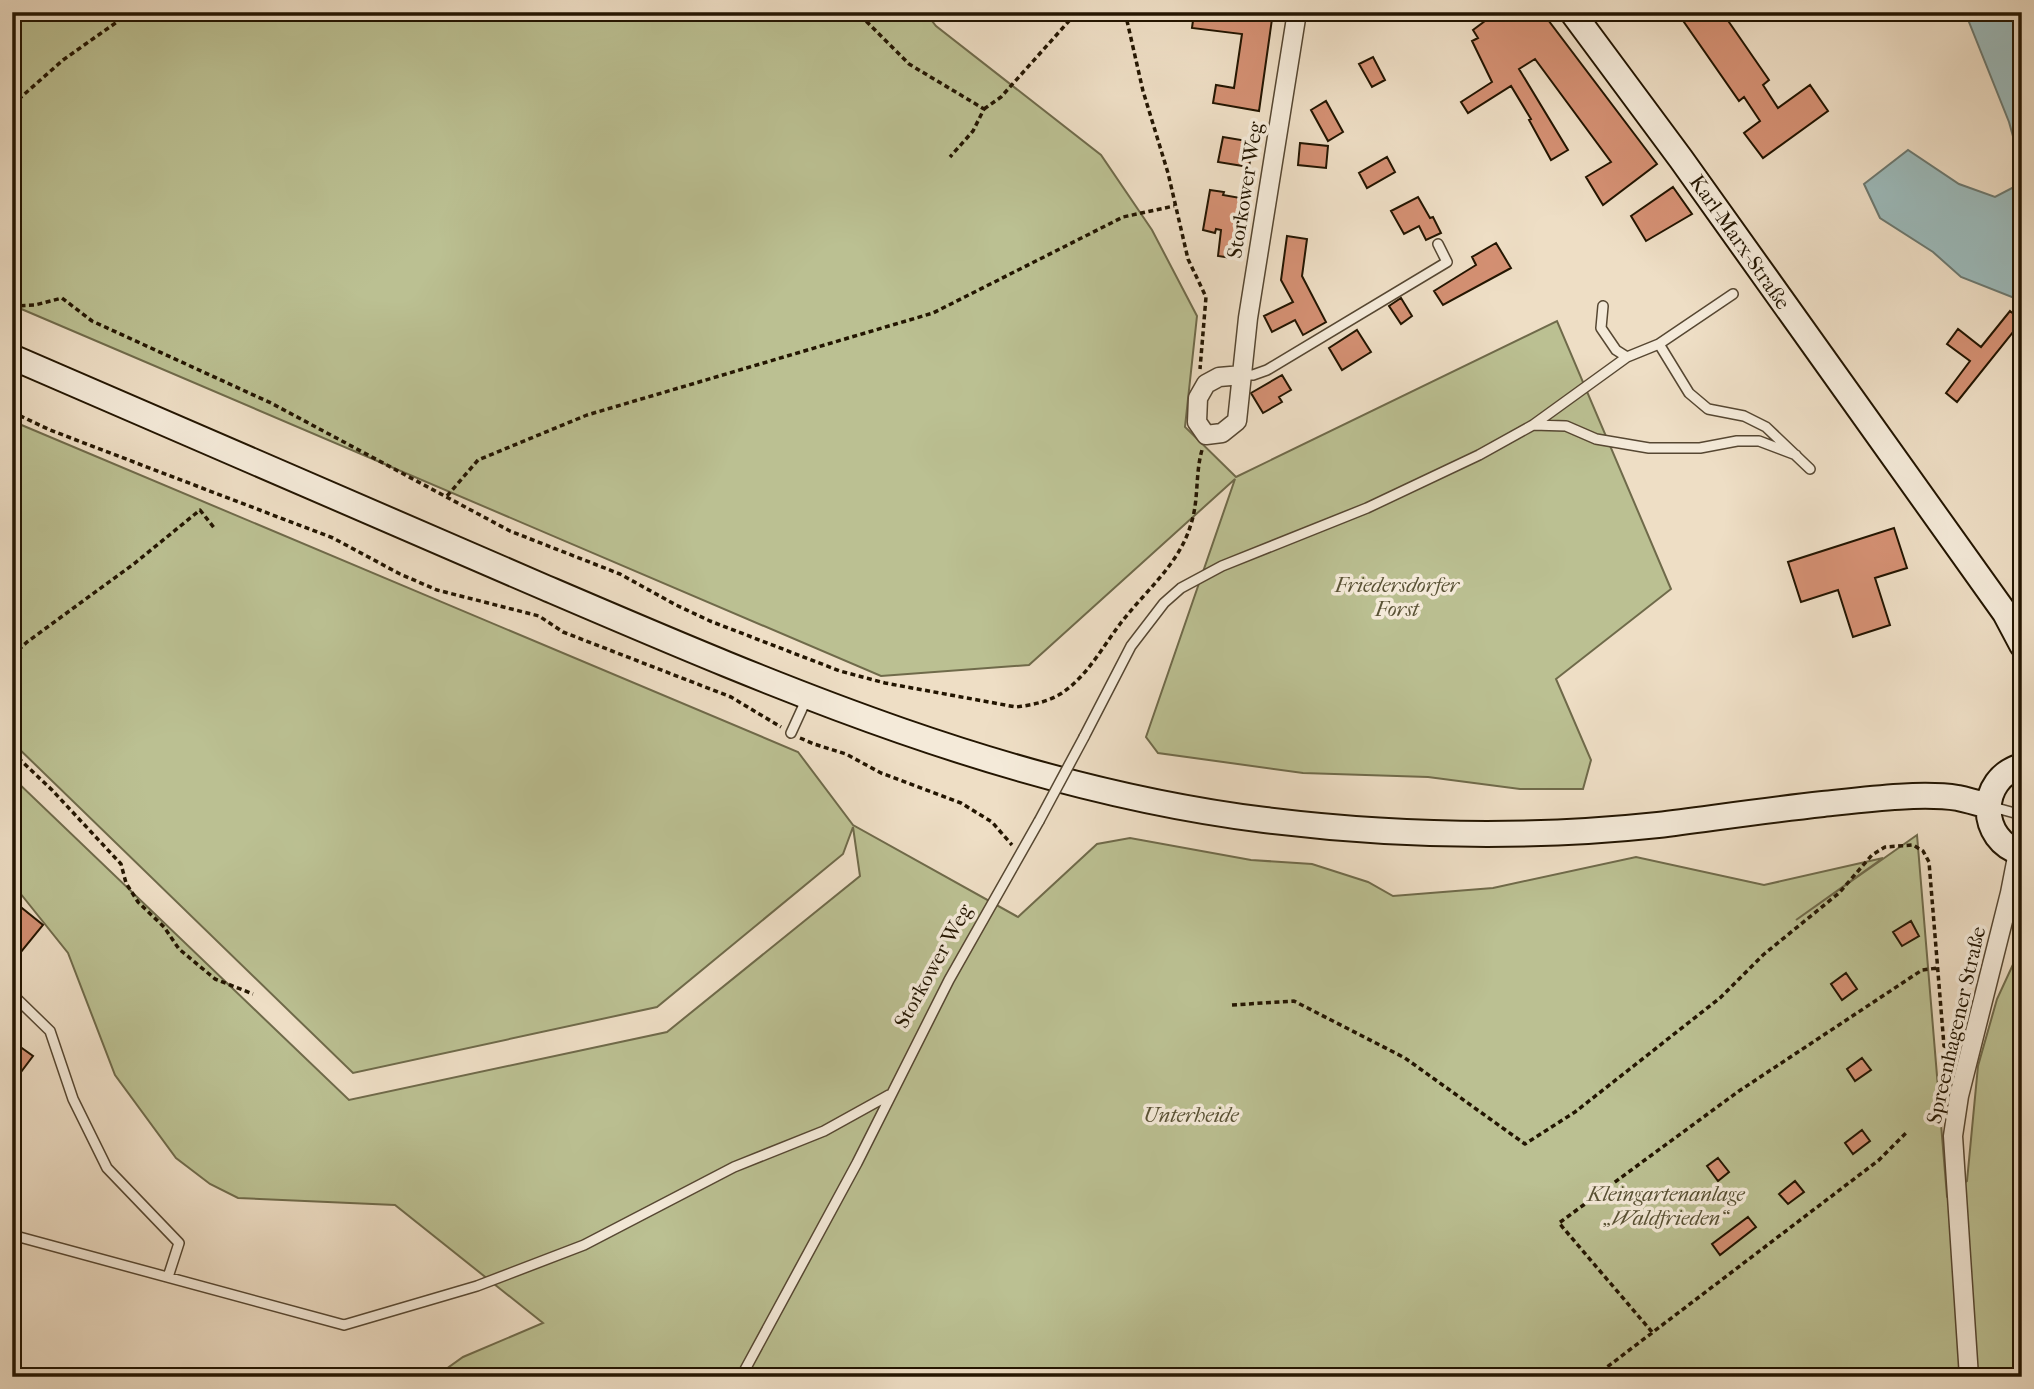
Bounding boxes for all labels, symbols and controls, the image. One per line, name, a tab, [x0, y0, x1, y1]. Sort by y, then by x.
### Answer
street label: Storkower Weg	[1222, 119, 1268, 260]
street label: Karl-Marx-Straße	[1685, 170, 1795, 314]
park label: Friedersdorfer Forst	[1334, 573, 1461, 621]
street label: Storkower Weg	[889, 899, 977, 1032]
street label: Spreenhagener Straße	[1922, 924, 1990, 1126]
park label: Unterheide	[1143, 1103, 1239, 1127]
park label: Kleingartenanlage „Waldfrieden“	[1585, 1182, 1745, 1230]

